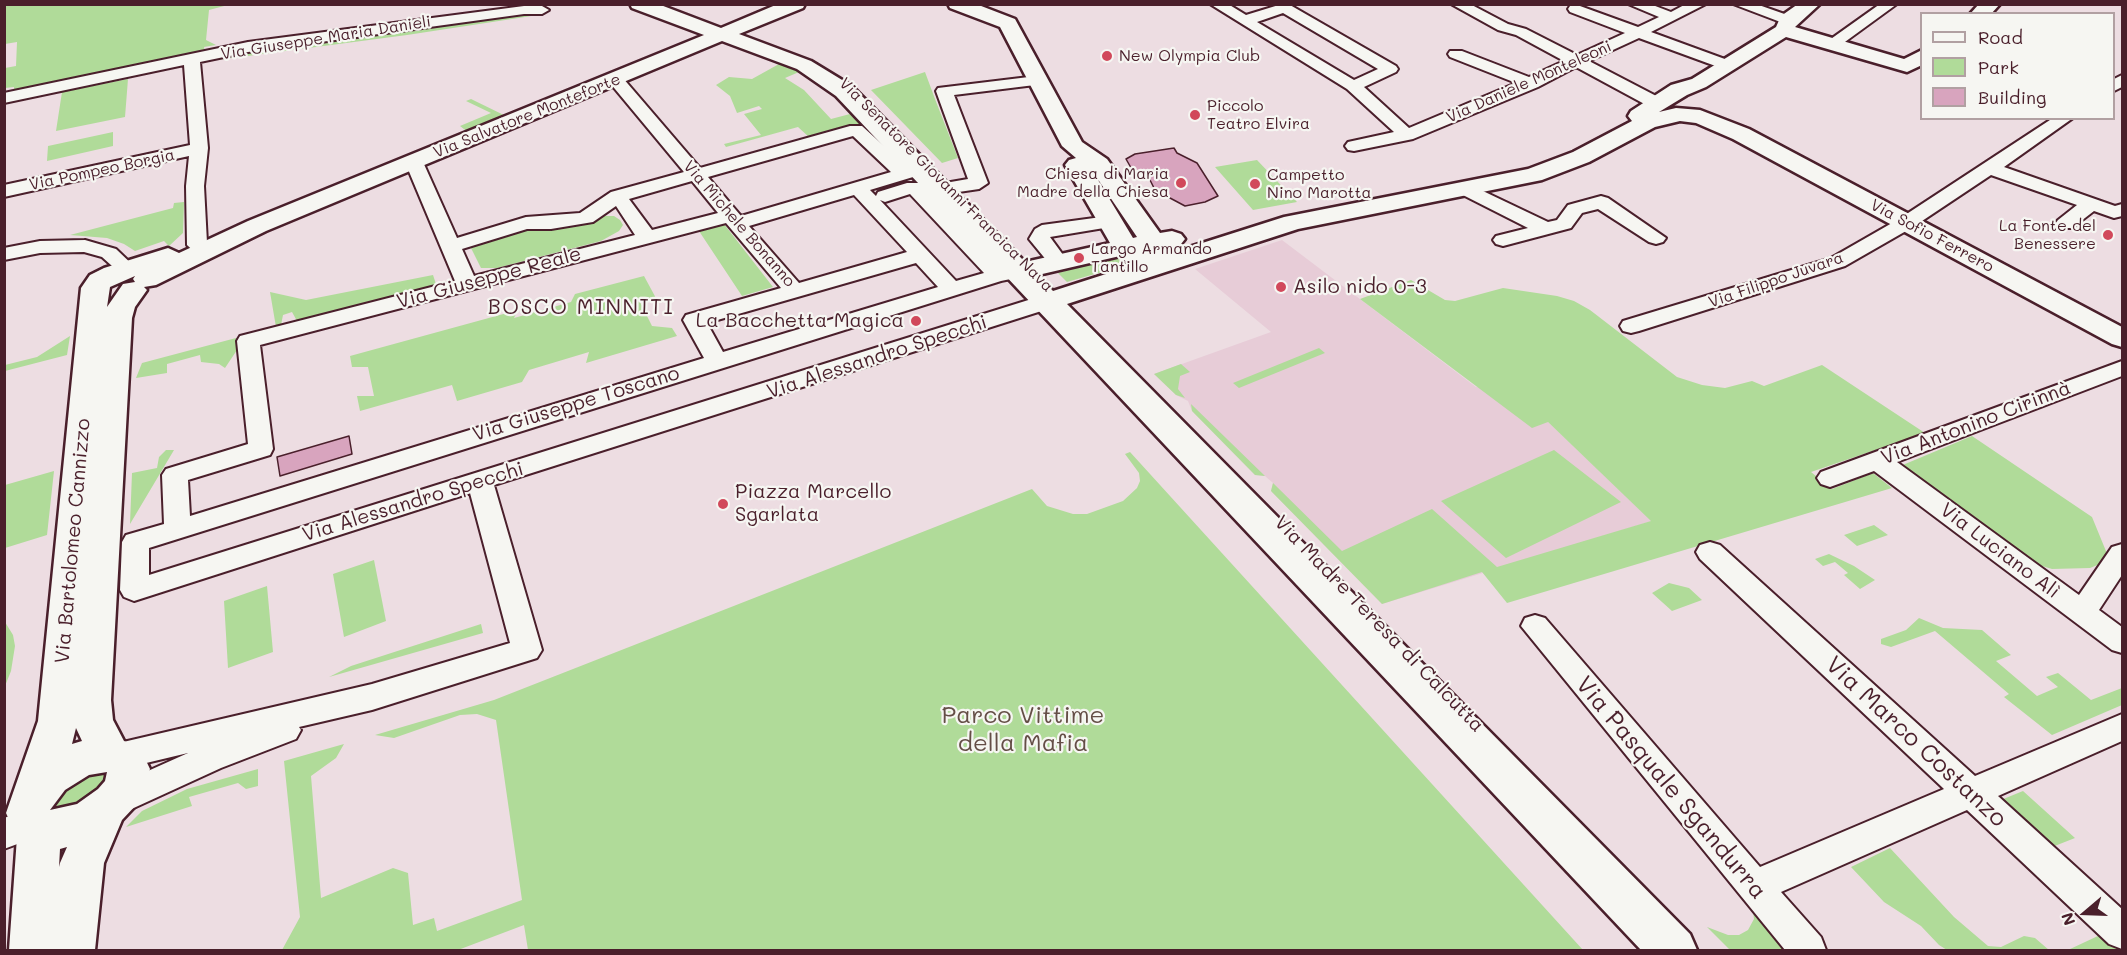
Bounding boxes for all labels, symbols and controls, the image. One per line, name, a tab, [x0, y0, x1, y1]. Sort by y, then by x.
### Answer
street label: Via Giuseppe Maria Danieli	[220, 12, 432, 64]
legend	[1920, 12, 2115, 120]
text: Road	[1978, 25, 2023, 49]
street label: Via Daniele Monteleoni	[1443, 37, 1615, 127]
place label: New Olympia Club	[1119, 46, 1260, 66]
marker: New Olympia Club	[1100, 49, 1114, 63]
text: Park	[1978, 55, 2019, 79]
street label: Via Salvatore Monteforte	[431, 70, 623, 162]
street label: Via Senatore Giovanni Francica Nava	[835, 74, 1057, 296]
text: Building	[1978, 85, 2046, 109]
place label: Piccolo Teatro Elvira	[1207, 96, 1310, 134]
marker: Piccolo Teatro Elvira	[1188, 108, 1202, 122]
street label: Via Pompeo Borgia	[27, 145, 177, 195]
street label: Via Michele Bonanno	[679, 157, 799, 291]
place label: Chiesa di Maria Madre della Chiesa	[1017, 164, 1169, 202]
place label: Campetto Nino Marotta	[1267, 165, 1371, 203]
marker: Chiesa di Maria Madre della Chiesa	[1174, 176, 1188, 190]
marker: Campetto Nino Marotta	[1248, 177, 1262, 191]
street label: Via Sofio Ferrero	[1867, 195, 1997, 277]
place label: La Fonte del Benessere	[1999, 216, 2096, 254]
marker: La Fonte del Benessere	[2101, 228, 2115, 242]
place label: Largo Armando Tantillo	[1091, 239, 1212, 277]
street label: Via Giuseppe Reale	[394, 242, 584, 314]
street label: Via Filippo Juvara	[1706, 248, 1846, 312]
marker: Largo Armando Tantillo	[1072, 251, 1086, 265]
place label: Asilo nido 0-3	[1293, 275, 1427, 299]
marker: Asilo nido 0-3	[1274, 280, 1288, 294]
district label: BOSCO MINNITI	[488, 295, 674, 321]
place label: La Bacchetta Magica	[696, 309, 904, 333]
street label: Via Alessandro Specchi	[764, 310, 990, 404]
marker: La Bacchetta Magica	[909, 314, 923, 328]
street label: Via Giuseppe Toscano	[470, 361, 682, 447]
street label: Via Antonino Cirinnà	[1878, 376, 2074, 470]
street label: Via Bartolomeo Cannizzo	[50, 417, 96, 665]
street label: Via Alessandro Specchi	[300, 457, 526, 547]
place label: Piazza Marcello Sgarlata	[735, 480, 891, 527]
marker: Piazza Marcello Sgarlata	[716, 497, 730, 511]
street label: Via Luciano Alì	[1935, 498, 2065, 604]
street label: Via Madre Teresa di Calcutta	[1269, 511, 1489, 737]
street label: Via Marco Costanzo	[1820, 651, 2012, 833]
street label: Via Pasquale Sgandurra	[1569, 671, 1773, 905]
park label: Parco Vittime della Mafia	[942, 702, 1104, 758]
north arrow	[2055, 883, 2115, 943]
text: N	[2056, 910, 2079, 928]

